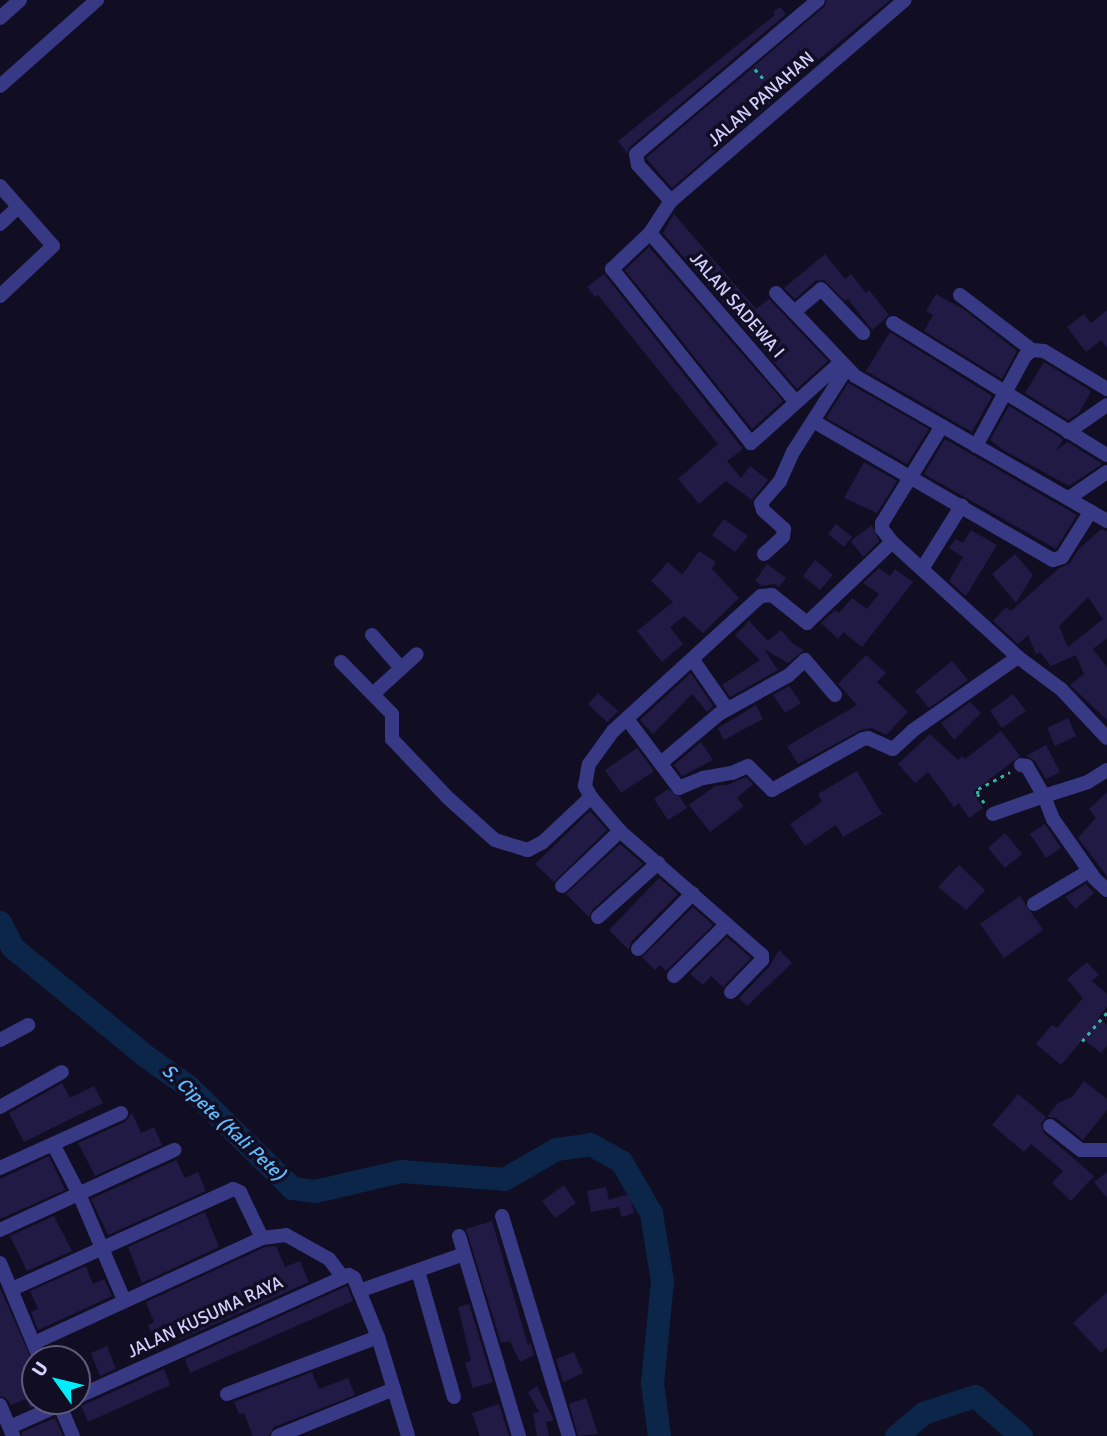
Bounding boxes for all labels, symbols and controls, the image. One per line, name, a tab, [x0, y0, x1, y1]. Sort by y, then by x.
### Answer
street label: JALAN PANAHAN	[703, 47, 819, 151]
street label: JALAN SADEWA I	[685, 248, 789, 362]
water label: S. Cipete (Kali Pete)	[157, 1060, 289, 1186]
street label: JALAN KUSUMA RAYA	[124, 1271, 286, 1363]
north arrow	[21, 1345, 91, 1415]
text: U	[27, 1357, 54, 1381]

